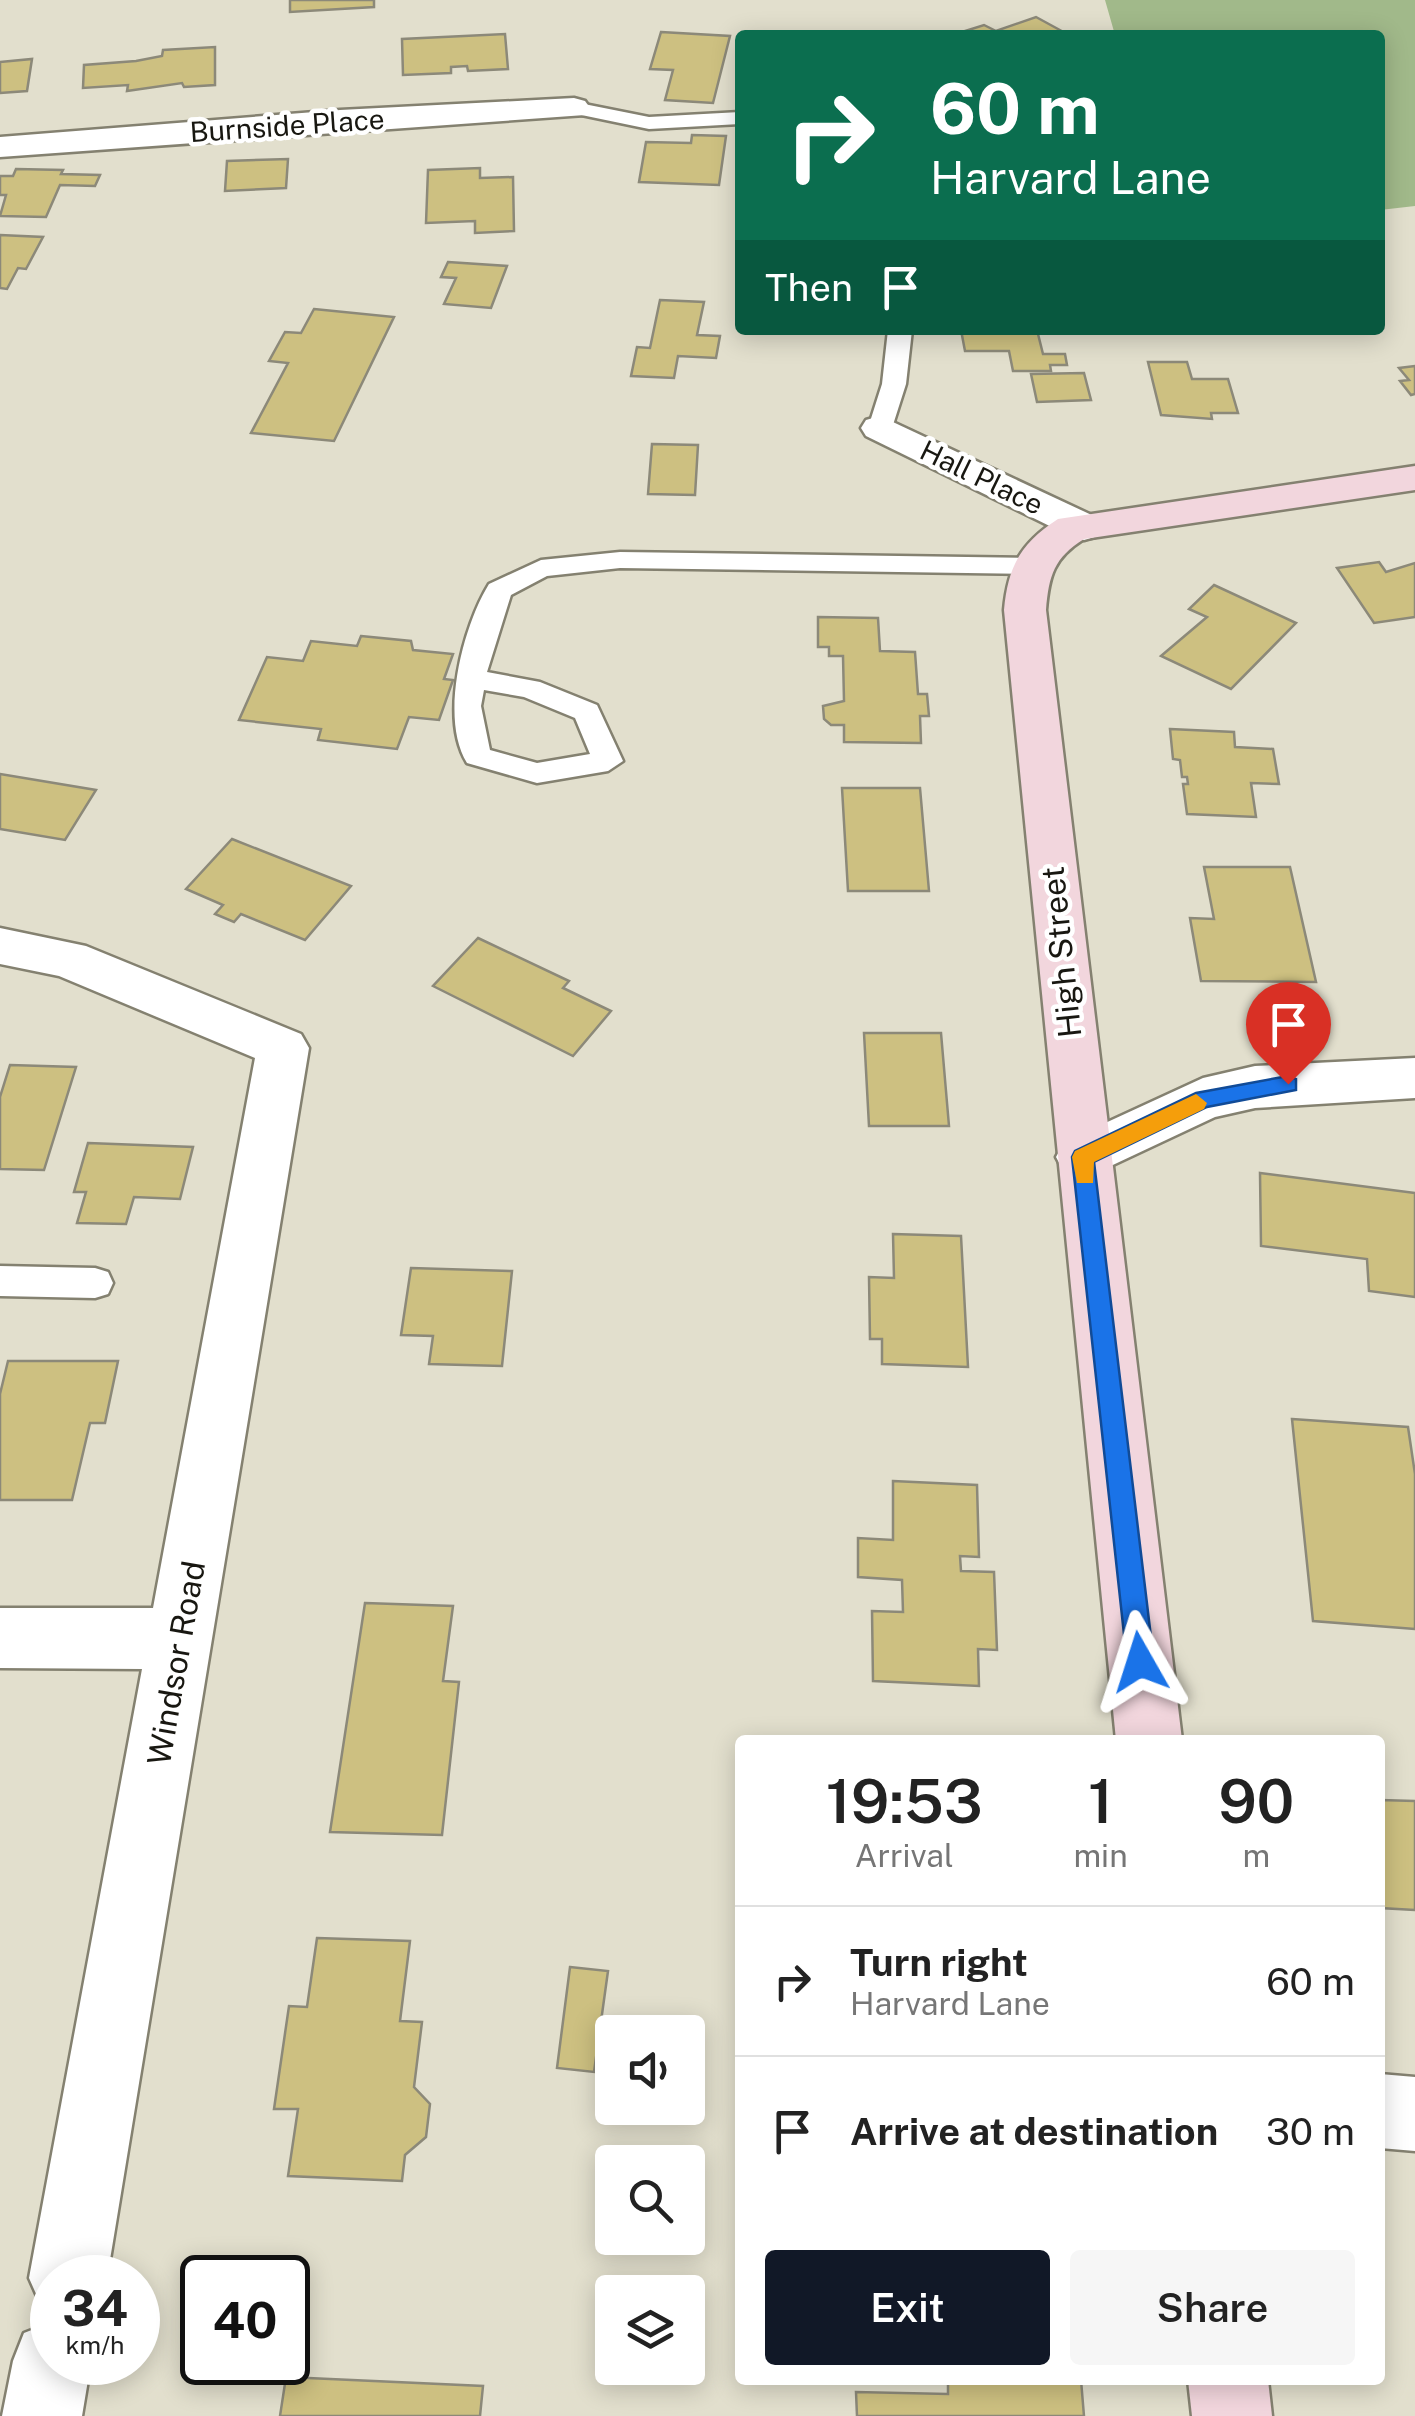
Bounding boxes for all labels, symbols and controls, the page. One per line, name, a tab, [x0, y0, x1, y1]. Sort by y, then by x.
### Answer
text: 60 m	[930, 67, 1100, 150]
icon: right	[765, 70, 895, 200]
street label: Burnside Place	[189, 102, 385, 148]
text: Harvard Lane	[930, 151, 1211, 204]
icon: arrive	[873, 260, 928, 315]
text: Then	[765, 265, 853, 310]
street label: Hall Place	[915, 433, 1049, 521]
street label: High Street	[1034, 865, 1088, 1039]
pin	[1246, 982, 1331, 1085]
icon: arrive	[1261, 997, 1316, 1052]
street label: Windsor Road	[140, 1558, 212, 1768]
position arrow	[1088, 1610, 1192, 1714]
text: 19:53	[826, 1766, 983, 1837]
text: 1	[1088, 1766, 1113, 1837]
text: 90	[1218, 1766, 1294, 1837]
text: Arrival	[855, 1837, 954, 1874]
text: min	[1073, 1837, 1128, 1874]
text: m	[1242, 1837, 1270, 1874]
text: Turn right	[850, 1940, 1028, 1985]
icon: right	[765, 1954, 820, 2009]
text: 60 m	[1266, 1959, 1355, 2004]
text: Harvard Lane	[850, 1985, 1050, 2022]
map controls	[595, 2015, 705, 2385]
button: sound	[595, 2015, 705, 2125]
icon: arrive	[765, 2104, 820, 2159]
text: Arrive at destination	[850, 2109, 1218, 2154]
text: 30 m	[1266, 2109, 1355, 2154]
button: search	[595, 2145, 705, 2255]
button: Exit	[765, 2250, 1050, 2365]
button: Share	[1070, 2250, 1355, 2365]
speed limit sign: 40	[180, 2255, 310, 2385]
button: layers	[595, 2275, 705, 2385]
text: 34	[62, 2278, 128, 2337]
text: km/h	[66, 2330, 124, 2360]

